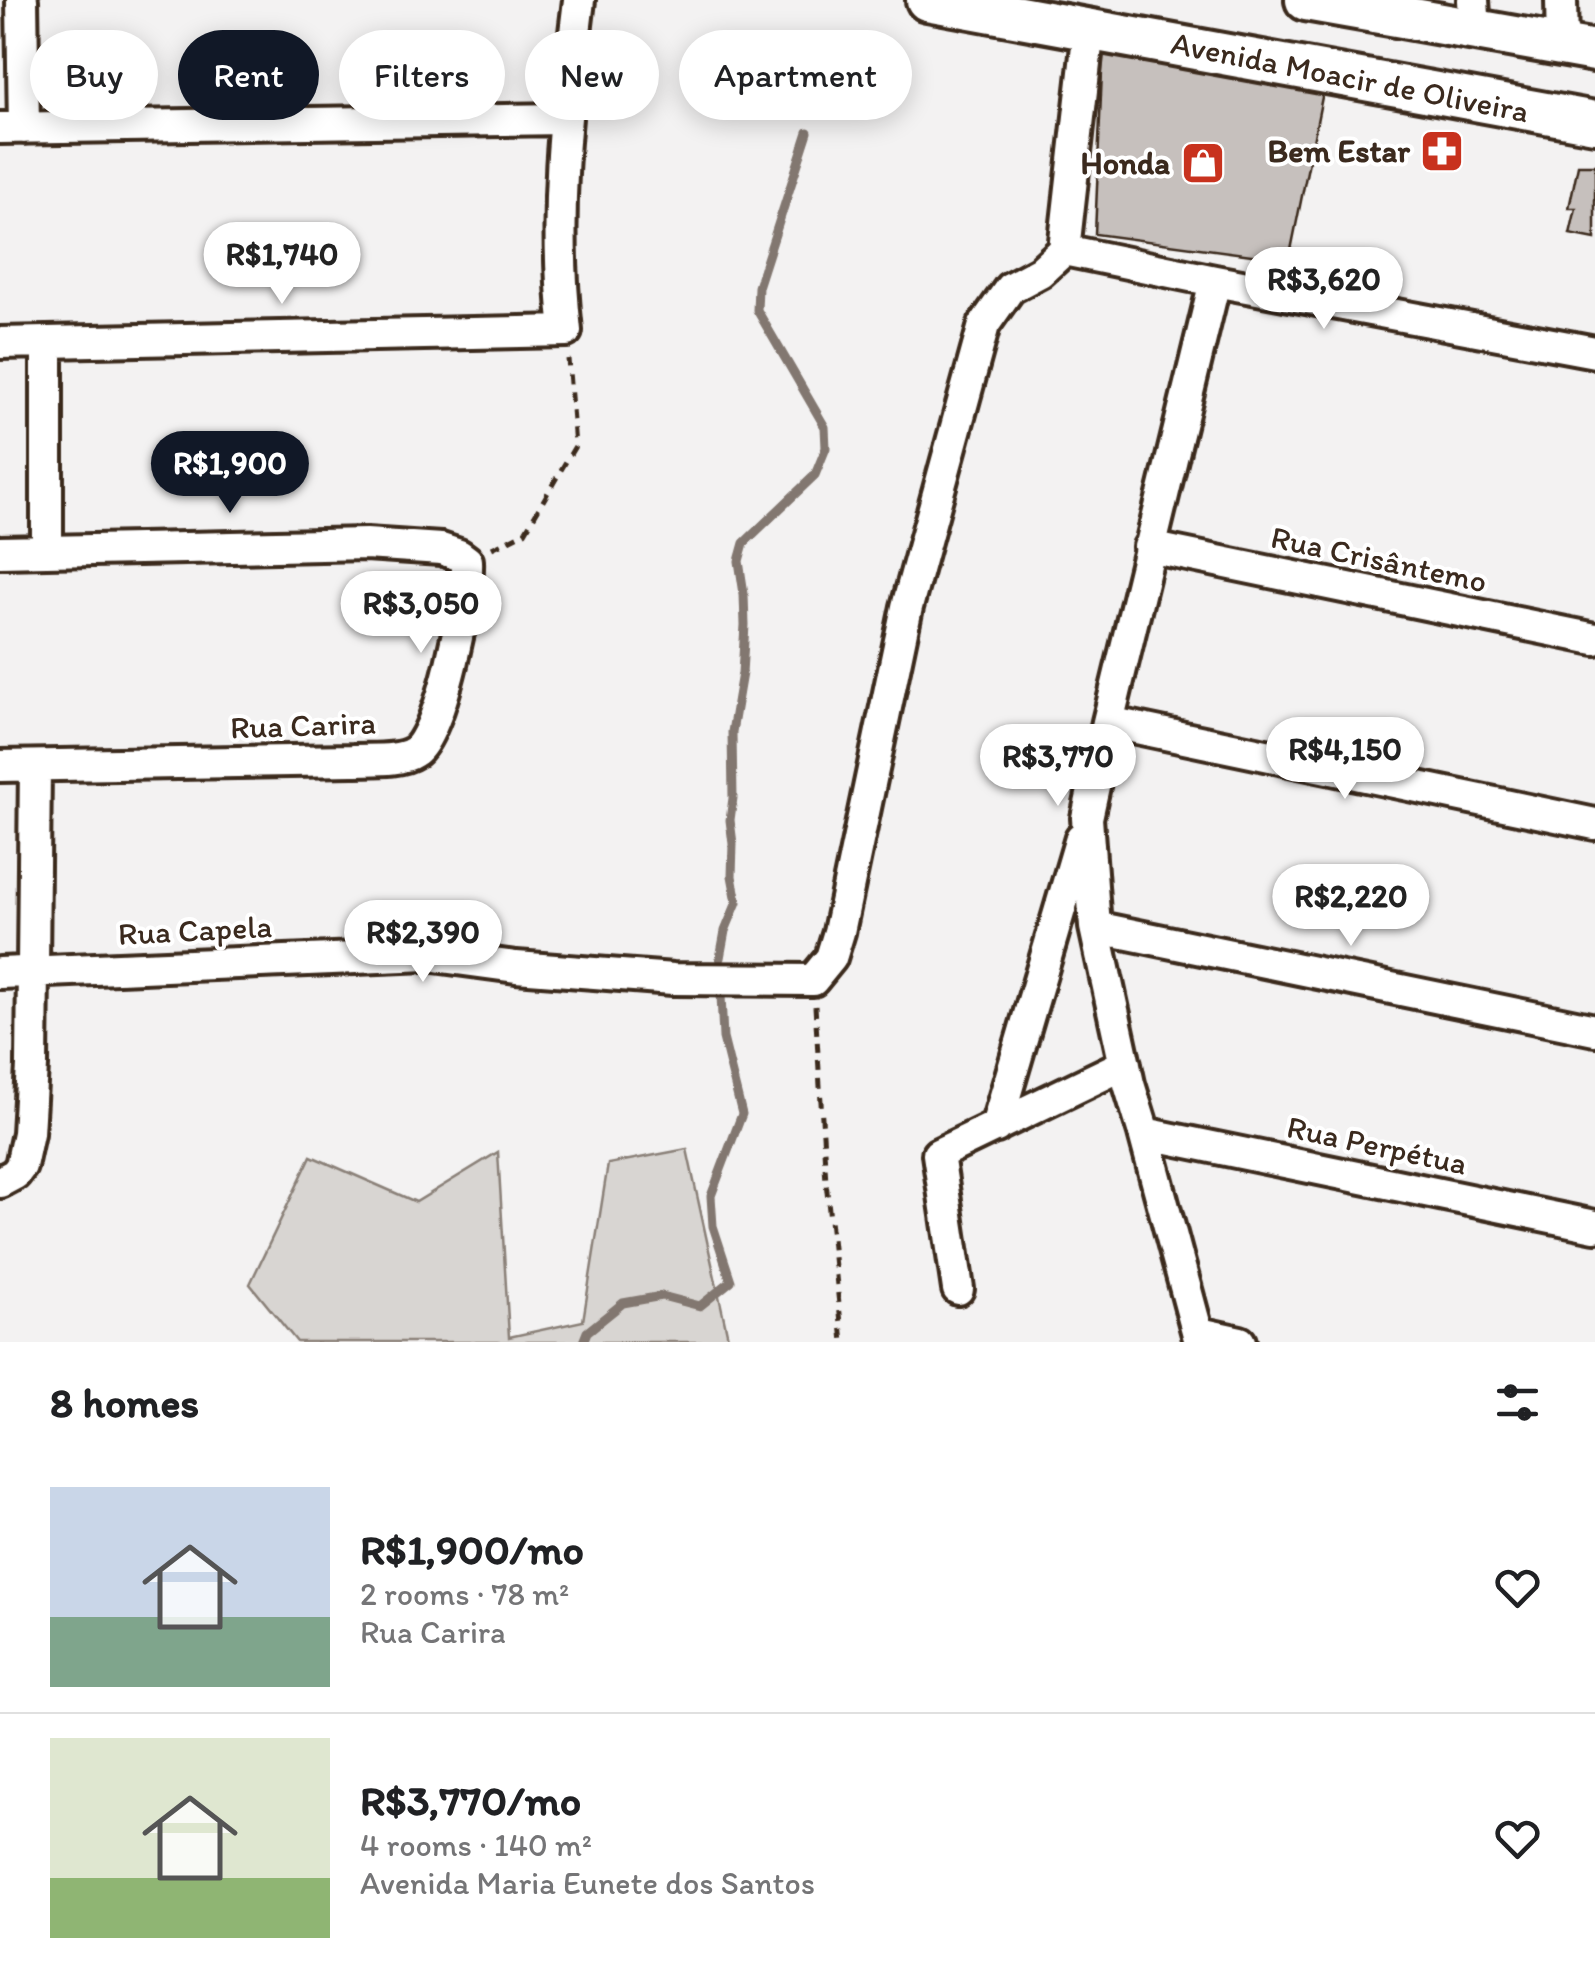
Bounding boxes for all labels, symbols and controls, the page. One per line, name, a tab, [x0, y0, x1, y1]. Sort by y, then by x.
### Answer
street label: Avenida Moacir de Oliveira	[1168, 24, 1532, 130]
chip: Buy	[30, 30, 158, 120]
chip: Rent	[178, 30, 319, 120]
chip: Filters	[339, 30, 505, 120]
chip: New	[525, 30, 659, 120]
chip: Apartment	[679, 30, 912, 120]
pharmacy icon: Bem Estar	[1419, 128, 1465, 174]
place label: Bem Estar	[1268, 132, 1411, 170]
shop icon: Honda	[1180, 140, 1226, 186]
place label: Honda	[1081, 144, 1170, 182]
pin: R$1,740	[190, 222, 374, 307]
text: R$1,740	[226, 235, 338, 273]
pin: R$3,620	[1232, 247, 1416, 332]
text: R$3,620	[1267, 260, 1381, 298]
pin: R$1,900	[138, 431, 322, 516]
text: R$1,900	[173, 444, 287, 482]
street label: Rua Crisântemo	[1268, 518, 1490, 600]
pin: R$3,050	[329, 571, 513, 656]
text: R$3,050	[363, 584, 479, 622]
street label: Rua Carira	[229, 703, 377, 747]
pin: R$4,150	[1253, 717, 1437, 802]
pin: R$3,770	[966, 724, 1150, 809]
text: R$4,150	[1288, 730, 1402, 768]
text: R$3,770	[1002, 737, 1114, 775]
pin: R$2,220	[1259, 864, 1443, 949]
text: R$2,220	[1294, 877, 1408, 915]
pin: R$2,390	[331, 900, 515, 985]
street label: Rua Capela	[117, 907, 273, 953]
text: R$2,390	[366, 913, 480, 951]
street label: Rua Perpétua	[1284, 1107, 1471, 1183]
icon: filters	[1490, 1375, 1545, 1430]
text: 8 homes	[50, 1377, 199, 1428]
text: R$1,900/mo	[360, 1524, 584, 1575]
icon: home	[130, 1527, 250, 1647]
icon: heart	[1490, 1560, 1545, 1615]
text: 2 rooms · 78 m²	[360, 1575, 569, 1613]
text: Rua Carira	[360, 1613, 506, 1651]
text: R$3,770/mo	[360, 1775, 581, 1826]
icon: home	[130, 1778, 250, 1898]
icon: heart	[1490, 1811, 1545, 1866]
text: 4 rooms · 140 m²	[360, 1826, 592, 1864]
text: Avenida Maria Eunete dos Santos	[360, 1864, 815, 1902]

